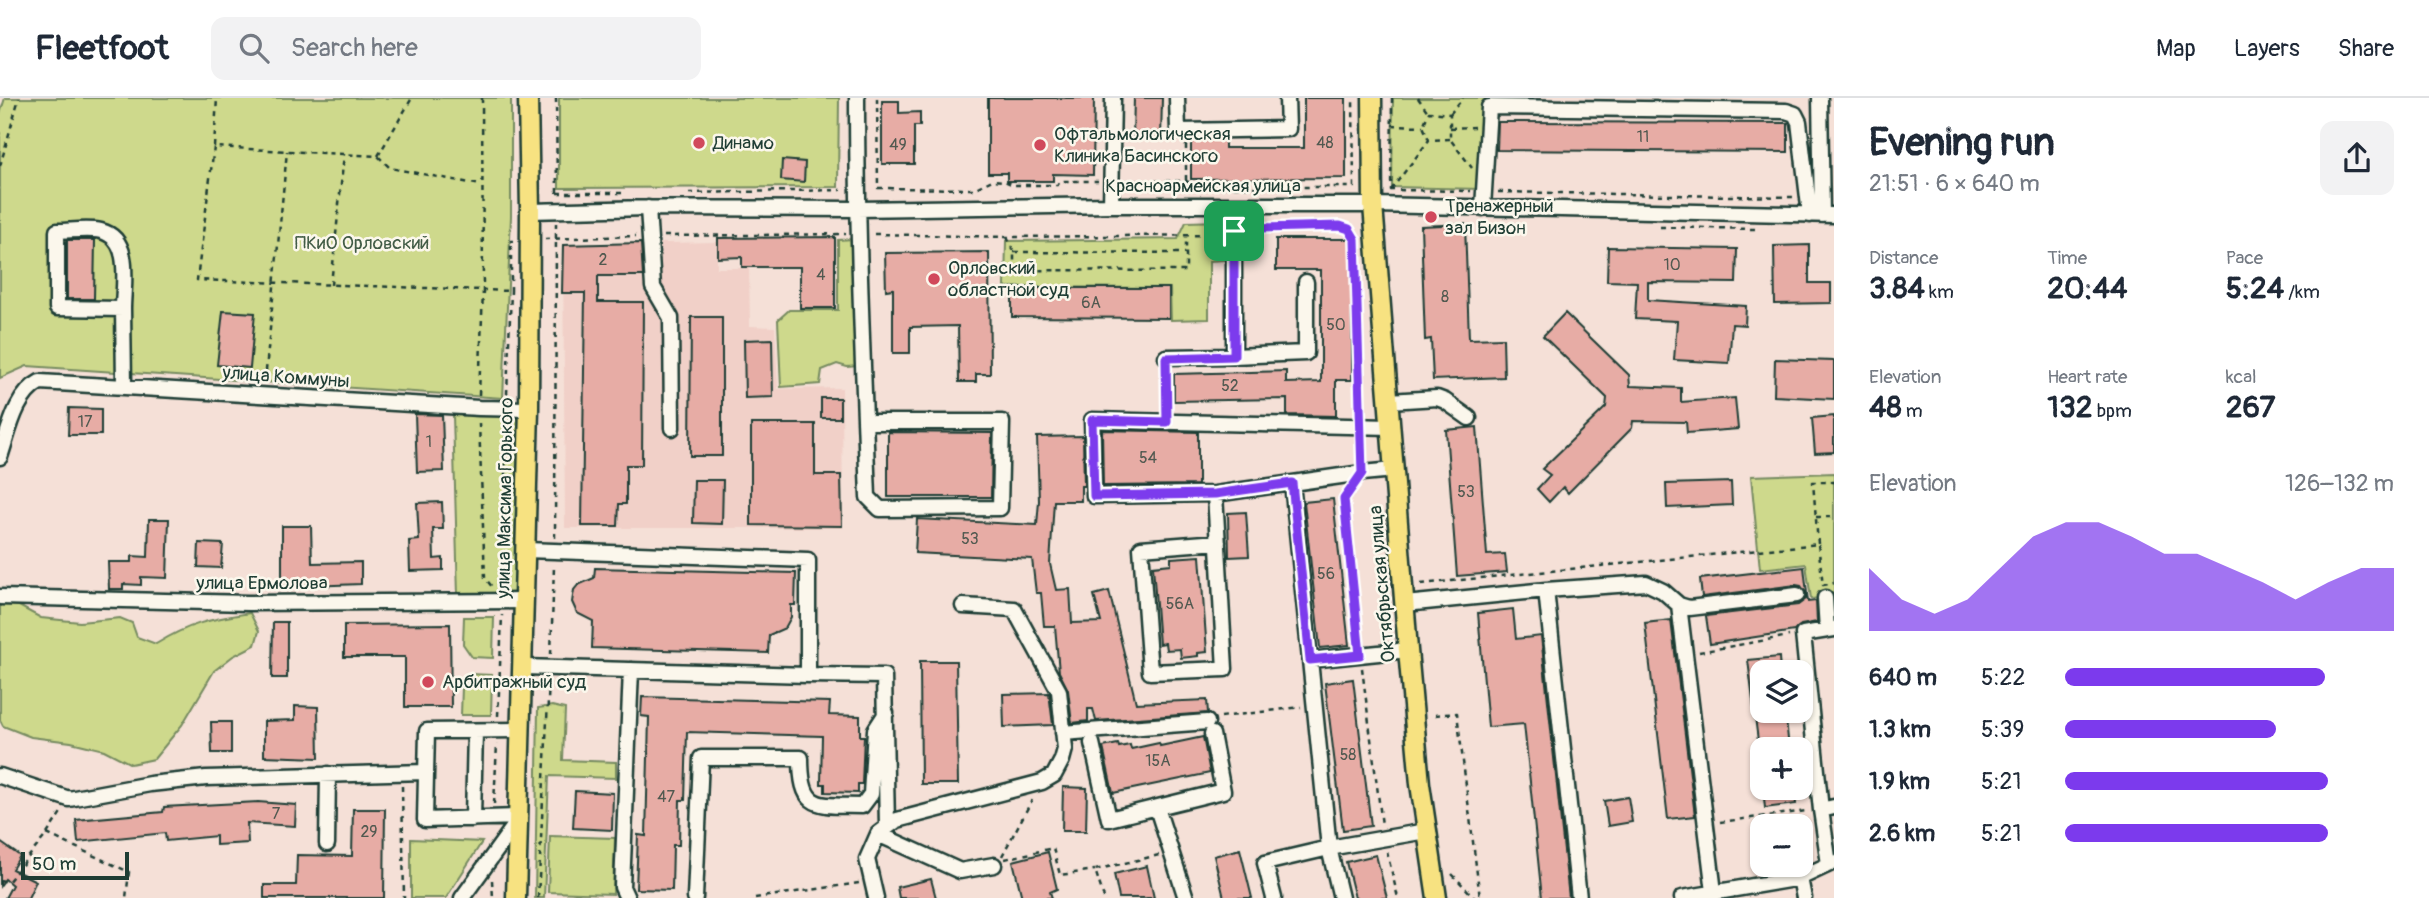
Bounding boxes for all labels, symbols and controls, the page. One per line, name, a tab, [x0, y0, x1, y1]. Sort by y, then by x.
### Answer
search box	[211, 17, 701, 80]
text: Fleetfoot	[35, 28, 169, 69]
icon: search	[235, 29, 273, 67]
text: Search here	[291, 32, 418, 64]
text: Map	[2156, 34, 2196, 63]
text: Layers	[2234, 34, 2300, 63]
text: Share	[2338, 34, 2394, 63]
text: Evening run	[1869, 119, 2055, 167]
button: share	[2320, 121, 2394, 195]
place label: Офтальмологическая Клиника Басинского	[1054, 122, 1231, 168]
house number: 11	[1637, 127, 1649, 147]
place label: Динамо	[712, 131, 774, 155]
house number: 48	[1316, 133, 1334, 153]
marker: Динамо	[691, 135, 707, 151]
house number: 49	[889, 135, 907, 155]
marker: Офтальмологическая Клиника Басинского	[1032, 137, 1048, 153]
text: 21:51 · 6 × 640 m	[1869, 169, 2040, 198]
street label: Красноармейская улица	[1105, 174, 1301, 198]
place label: Тренажерный зал Бизон	[1445, 194, 1554, 240]
pin	[1204, 201, 1264, 261]
marker: Тренажерный зал Бизон	[1423, 209, 1439, 225]
icon: arrive	[1215, 212, 1253, 250]
park label: ПКиО Орловский	[295, 231, 429, 255]
text: Distance	[1869, 246, 1938, 270]
text: Time	[2047, 246, 2087, 270]
text: Pace	[2226, 246, 2263, 270]
house number: 2	[599, 250, 608, 270]
house number: 10	[1663, 255, 1681, 275]
place label: Орловский областной суд	[948, 256, 1069, 302]
house number: 4	[816, 265, 826, 285]
text: 3.84	[1869, 270, 1925, 307]
text: 20:44	[2047, 270, 2127, 307]
text: 5:24	[2226, 270, 2284, 307]
marker: Орловский областной суд	[926, 271, 942, 287]
text: km	[1925, 280, 1954, 304]
text: /km	[2284, 280, 2320, 304]
house number: 8	[1441, 287, 1449, 307]
house number: 6А	[1081, 293, 1101, 313]
house number: 50	[1326, 315, 1346, 335]
street label: улица Коммуны	[221, 361, 350, 393]
text: Elevation	[1869, 365, 1941, 389]
text: Heart rate	[2047, 365, 2127, 389]
text: kcal	[2226, 365, 2257, 389]
house number: 52	[1221, 376, 1239, 396]
text: 48	[1869, 389, 1902, 426]
text: 132	[2047, 389, 2093, 426]
text: 267	[2226, 389, 2275, 426]
street label: улица Максима Горького	[491, 397, 519, 600]
text: m	[1902, 399, 1923, 423]
text: bpm	[2093, 399, 2132, 423]
house number: 17	[78, 412, 93, 432]
house number: 1	[426, 432, 432, 452]
house number: 54	[1139, 448, 1157, 468]
text: Elevation	[1869, 469, 1957, 498]
text: 126–132 m	[2285, 469, 2394, 498]
house number: 53	[1457, 482, 1475, 502]
street label: Октябрьская улица	[1363, 504, 1401, 664]
house number: 53	[961, 529, 979, 549]
house number: 56	[1317, 564, 1335, 584]
street label: улица Ермолова	[195, 571, 328, 595]
house number: 56А	[1166, 594, 1194, 614]
map controls	[1750, 660, 1813, 877]
button: layers	[1750, 660, 1813, 723]
text: 640 m	[1869, 663, 1937, 692]
text: 5:22	[1981, 663, 2025, 692]
place label: Арбитражный суд	[442, 670, 587, 694]
marker: Арбитражный суд	[420, 674, 436, 690]
text: 1.3 km	[1869, 715, 1931, 744]
text: 5:39	[1981, 715, 2024, 744]
button: +	[1750, 737, 1813, 800]
house number: 58	[1340, 745, 1356, 765]
house number: 15А	[1145, 751, 1171, 771]
text: 1.9 km	[1869, 767, 1930, 796]
text: 5:21	[1981, 767, 2021, 796]
house number: 47	[657, 787, 675, 807]
house number: 7	[272, 804, 281, 824]
button: −	[1750, 814, 1813, 877]
text: 2.6 km	[1869, 819, 1935, 848]
text: 5:21	[1981, 819, 2021, 848]
house number: 29	[360, 822, 378, 842]
scale bar	[21, 849, 130, 881]
text: 50 m	[32, 852, 76, 876]

